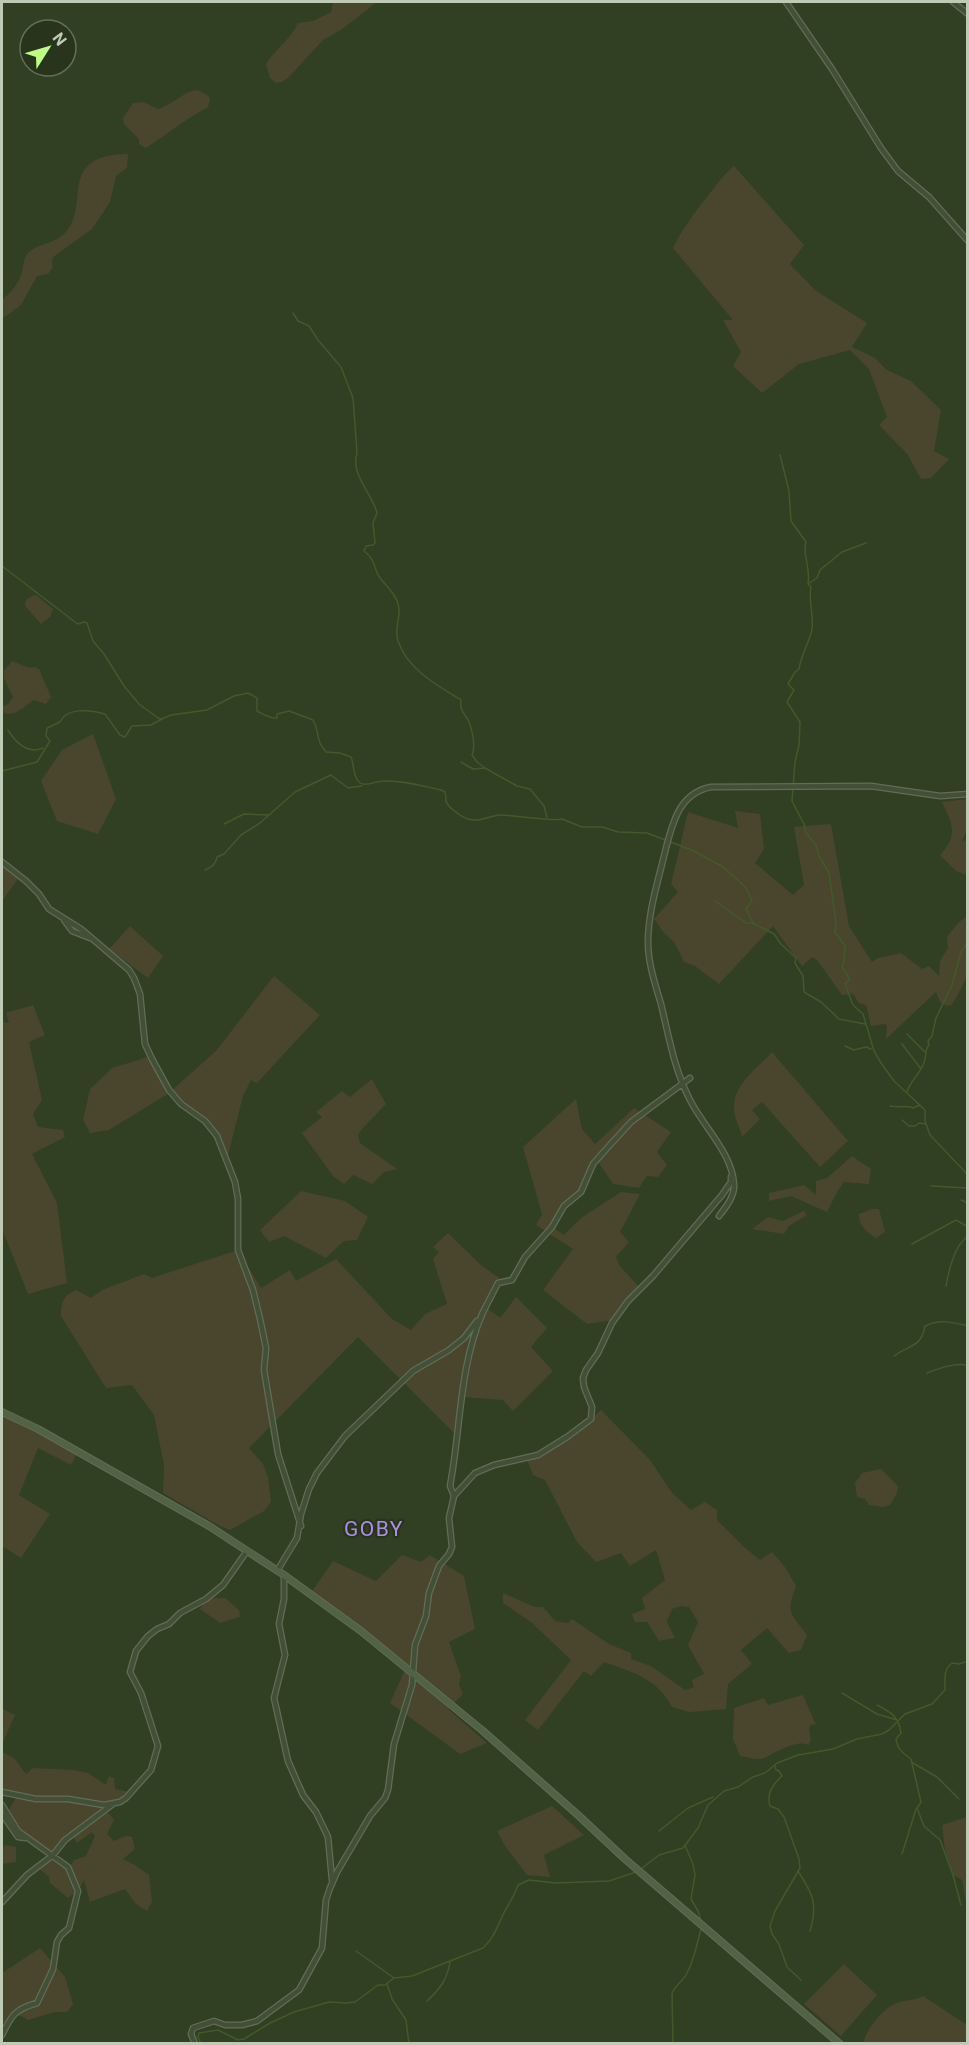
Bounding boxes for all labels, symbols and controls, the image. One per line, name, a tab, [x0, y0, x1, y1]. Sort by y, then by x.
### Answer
north arrow	[18, 18, 78, 78]
text: N	[49, 29, 71, 50]
district label: GOBY	[344, 1517, 404, 1541]

